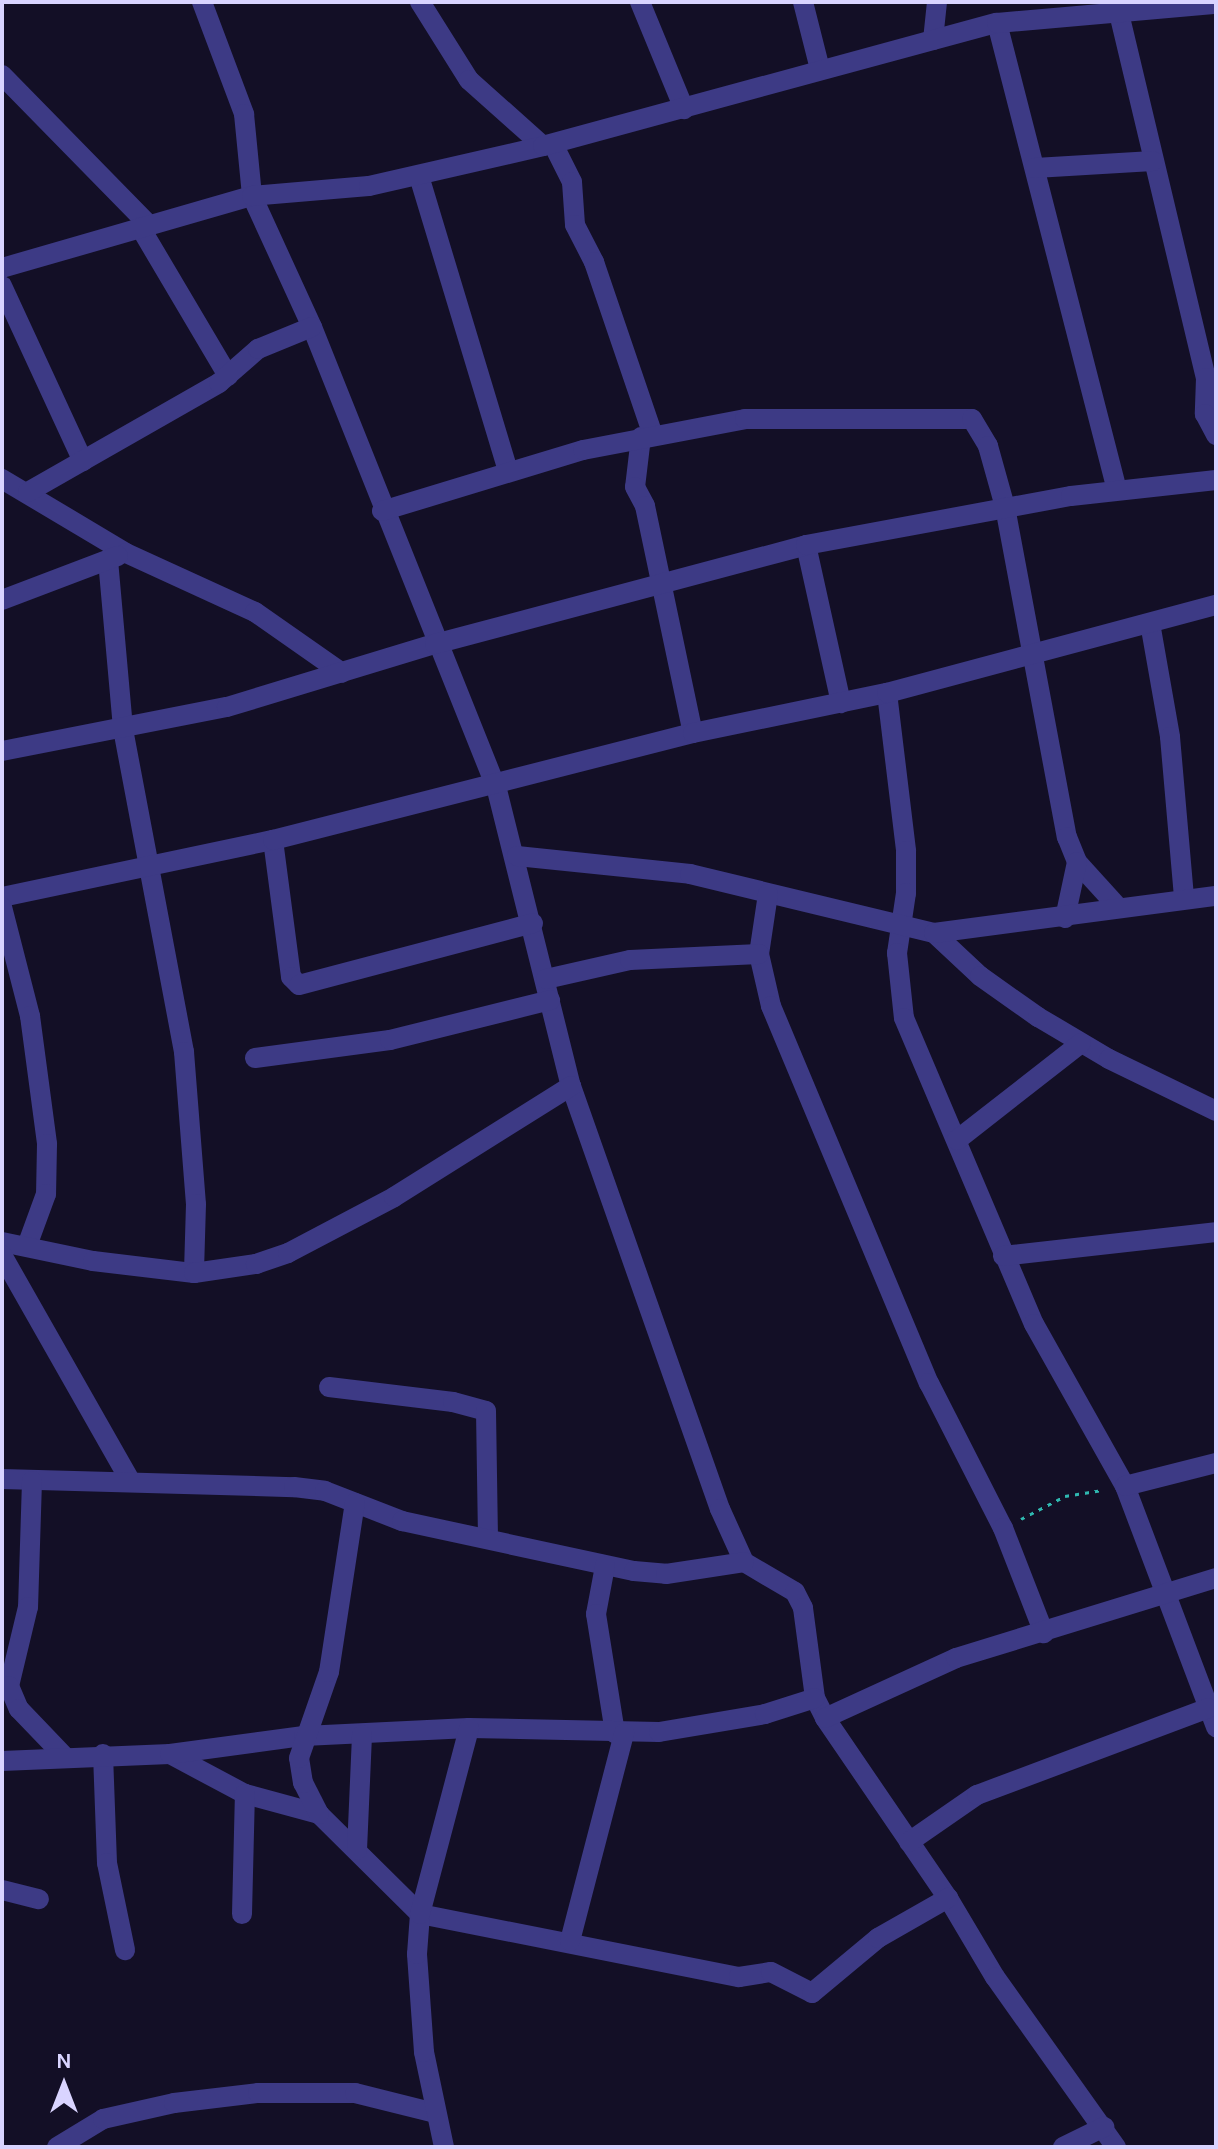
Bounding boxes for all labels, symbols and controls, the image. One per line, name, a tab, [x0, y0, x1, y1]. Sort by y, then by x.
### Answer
north arrow	[24, 2045, 104, 2125]
text: N	[56, 2048, 72, 2074]

